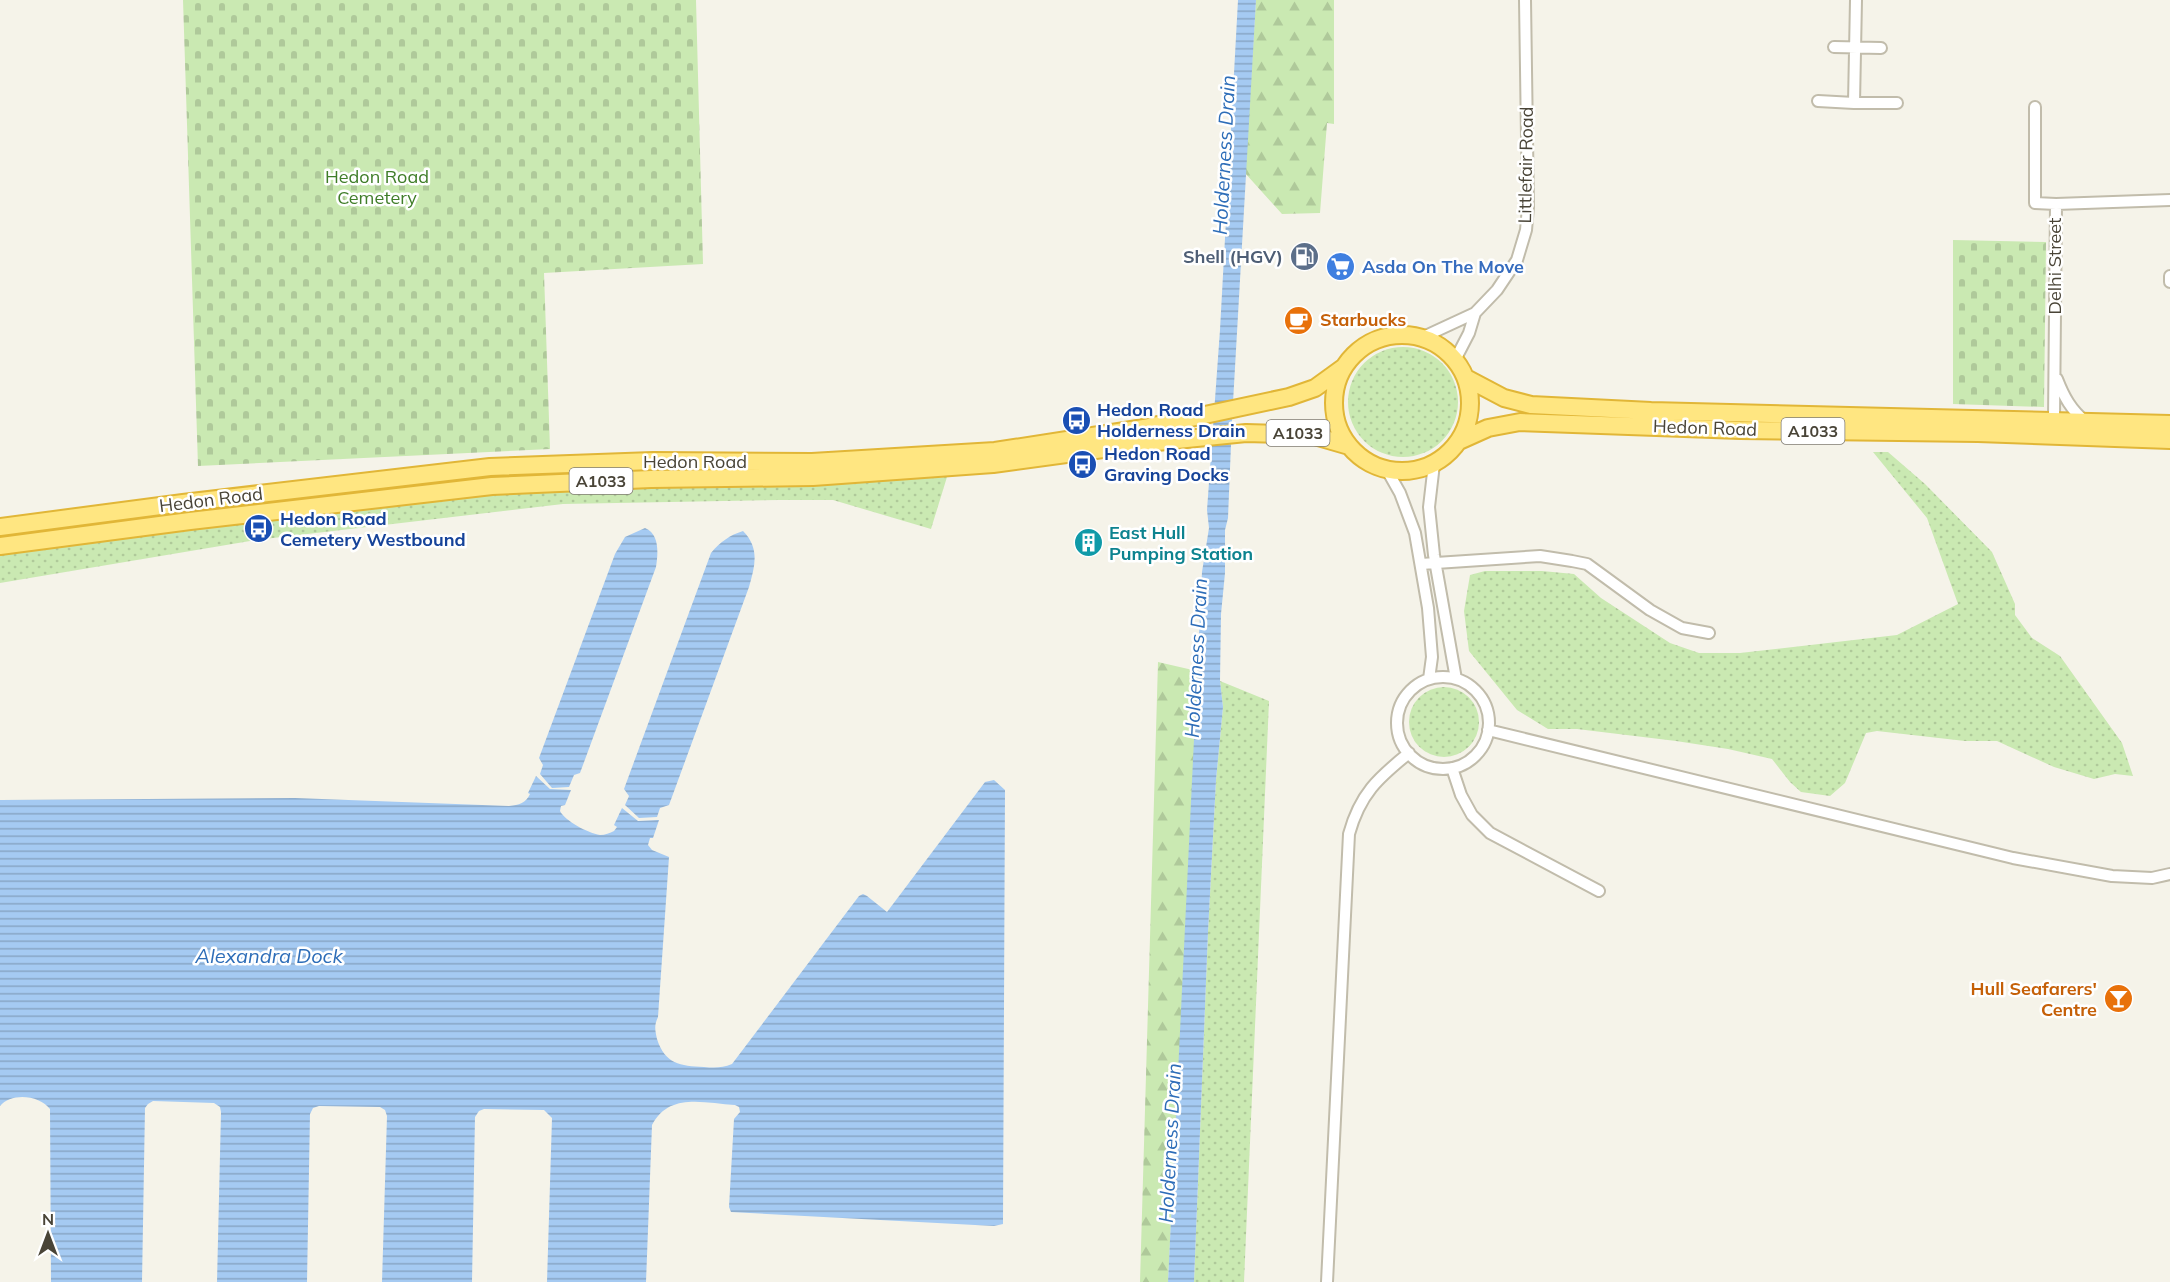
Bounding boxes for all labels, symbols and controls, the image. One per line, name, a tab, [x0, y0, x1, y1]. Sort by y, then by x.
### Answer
water label: Holderness Drain	[1207, 74, 1240, 235]
street label: Littlefair Road	[1513, 106, 1538, 224]
park label: Hedon Road Cemetery	[325, 165, 429, 209]
street label: Delhi Street	[2043, 218, 2066, 314]
fuel station icon: Shell (HGV)	[1288, 241, 1320, 273]
place label: Shell (HGV)	[1183, 245, 1283, 268]
supermarket icon: Asda On The Move	[1325, 251, 1357, 283]
place label: Asda On The Move	[1362, 255, 1524, 278]
cafe icon: Starbucks	[1283, 304, 1315, 336]
place label: Starbucks	[1320, 308, 1406, 331]
place label: Hedon Road Holderness Drain	[1097, 398, 1245, 442]
bus stop icon: Hedon Road Holderness Drain	[1060, 404, 1092, 436]
street label: Hedon Road	[1653, 414, 1757, 441]
road number: A1033	[1782, 418, 1844, 444]
road number: A1033	[1266, 420, 1330, 446]
place label: Hedon Road Graving Docks	[1104, 442, 1229, 486]
bus stop icon: Hedon Road Graving Docks	[1067, 448, 1099, 480]
street label: Hedon Road	[643, 450, 747, 473]
road number: A1033	[570, 468, 632, 494]
street label: Hedon Road	[158, 482, 264, 517]
place label: Hedon Road Cemetery Westbound	[280, 507, 466, 551]
bus stop icon: Hedon Road Cemetery Westbound	[243, 513, 275, 545]
place label: East Hull Pumping Station	[1109, 521, 1253, 565]
building icon: East Hull Pumping Station	[1072, 527, 1104, 559]
water label: Holderness Drain	[1179, 577, 1212, 738]
water label: Alexandra Dock	[194, 943, 343, 968]
place label: Hull Seafarers' Centre	[1971, 977, 2097, 1021]
bar icon: Hull Seafarers' Centre	[2102, 983, 2134, 1015]
water label: Holderness Drain	[1153, 1062, 1186, 1223]
north arrow	[18, 1204, 78, 1264]
text: N	[42, 1209, 54, 1229]

